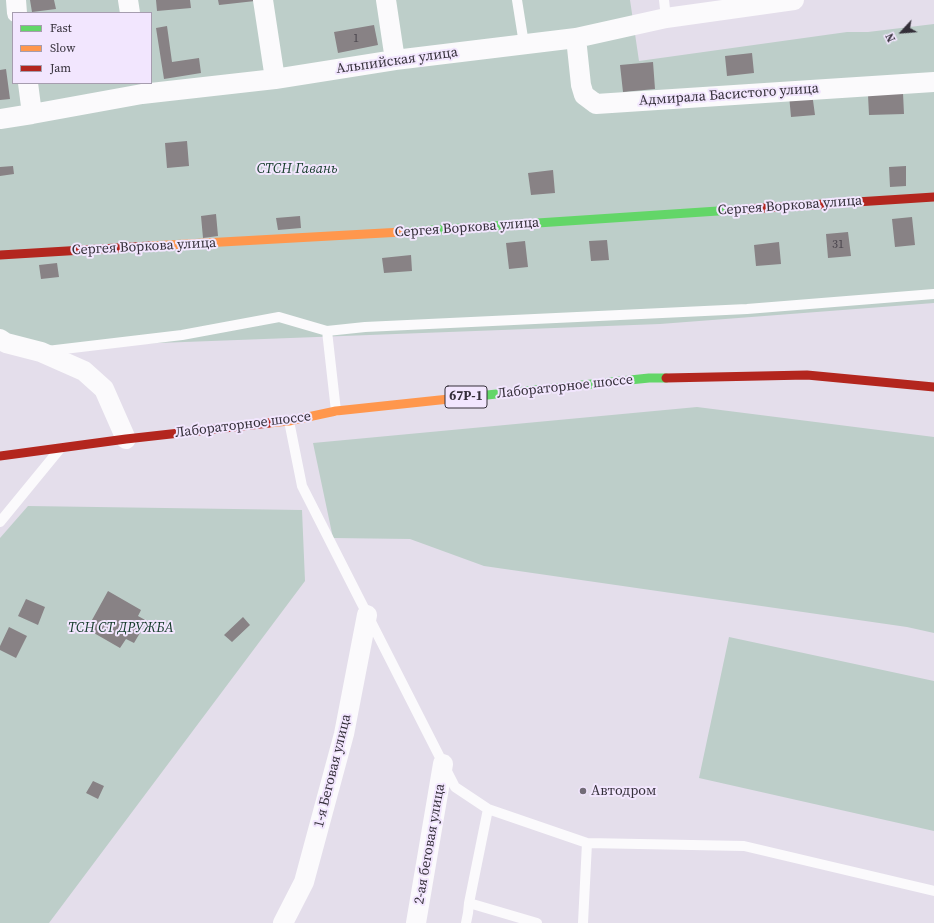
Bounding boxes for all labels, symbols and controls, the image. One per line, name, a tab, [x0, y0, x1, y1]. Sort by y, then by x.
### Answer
legend	[12, 12, 152, 84]
north arrow	[882, 12, 922, 52]
text: Fast	[50, 20, 72, 36]
text: N	[882, 31, 899, 44]
house number: 1	[353, 32, 359, 46]
text: Slow	[50, 40, 75, 56]
street label: Альпийская улица	[335, 44, 459, 78]
text: Jam	[50, 60, 71, 76]
street label: Адмирала Басистого улица	[638, 80, 820, 110]
park label: СТСН Гавань	[257, 161, 337, 177]
street label: Сергея Воркова улица	[717, 193, 863, 219]
street label: Сергея Воркова улица	[394, 215, 540, 241]
street label: Сергея Воркова улица	[71, 235, 217, 259]
house number: 31	[832, 238, 844, 252]
street label: Лабораторное шоссе	[496, 371, 634, 403]
road number: 67Р-1	[445, 386, 487, 408]
street label: Лабораторное шоссе	[174, 408, 312, 442]
park label: ТСН СТ ДРУЖБА	[68, 620, 174, 636]
street label: 1-я Беговая улица	[311, 713, 355, 829]
street label: 2-ая беговая улица	[411, 782, 449, 906]
place label: Автодром	[591, 783, 656, 799]
marker: Автодром	[578, 786, 588, 796]

